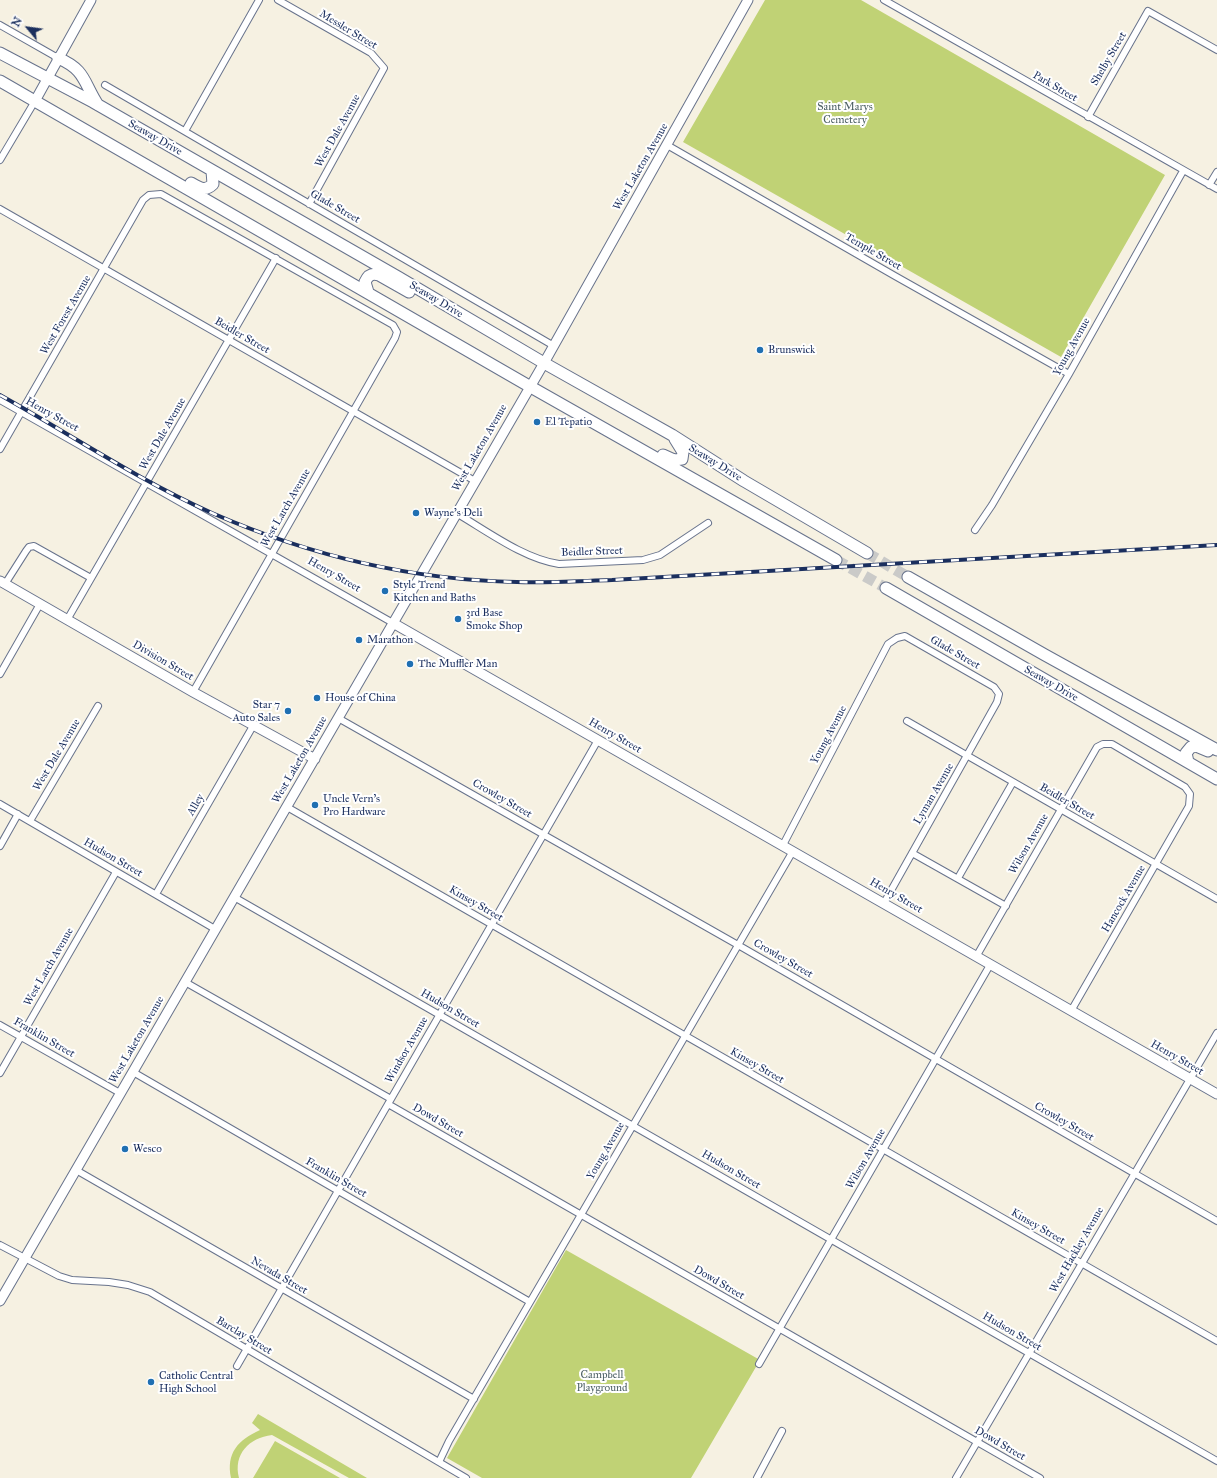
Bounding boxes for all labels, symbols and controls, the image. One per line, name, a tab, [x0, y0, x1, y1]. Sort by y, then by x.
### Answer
north arrow	[8, 8, 48, 48]
street label: Messler Street	[317, 8, 379, 52]
text: N	[9, 15, 25, 29]
street label: Shelby Street	[1088, 30, 1130, 88]
street label: Park Street	[1030, 69, 1080, 105]
street label: West Dale Avenue	[313, 92, 363, 170]
park label: Saint Marys Cemetery	[817, 100, 873, 126]
street label: Seaway Drive	[126, 117, 184, 159]
street label: West Laketon Avenue	[611, 121, 671, 213]
street label: Glade Street	[308, 187, 362, 227]
street label: Temple Street	[842, 231, 904, 273]
street label: West Forest Avenue	[38, 273, 94, 357]
street label: Seaway Drive	[407, 279, 465, 321]
street label: Beidler Street	[212, 315, 272, 357]
street label: Young Avenue	[1051, 316, 1093, 378]
place label: Brunswick	[768, 343, 815, 357]
marker: Brunswick	[755, 345, 765, 355]
street label: Henry Street	[23, 395, 81, 435]
street label: West Dale Avenue	[137, 396, 189, 472]
street label: West Laketon Avenue	[450, 402, 510, 494]
place label: El Tepatio	[545, 415, 592, 429]
marker: El Tepatio	[532, 417, 542, 427]
street label: Seaway Drive	[686, 441, 744, 485]
street label: West Larch Avenue	[258, 467, 314, 549]
place label: Wayne's Deli	[424, 506, 482, 520]
marker: Wayne's Deli	[411, 508, 421, 518]
street label: Beidler Street	[561, 544, 623, 560]
street label: Henry Street	[305, 555, 363, 595]
place label: Style Trend Kitchen and Baths	[393, 578, 476, 604]
marker: Style Trend Kitchen and Baths	[380, 586, 390, 596]
place label: 3rd Base Smoke Shop	[466, 606, 523, 632]
marker: 3rd Base Smoke Shop	[453, 614, 463, 624]
place label: Marathon	[367, 633, 413, 647]
street label: Glade Street	[928, 633, 982, 673]
marker: Marathon	[354, 635, 364, 645]
street label: Division Street	[130, 638, 196, 684]
place label: The Muffler Man	[418, 657, 497, 671]
marker: The Muffler Man	[405, 659, 415, 669]
street label: Seaway Drive	[1022, 663, 1080, 705]
place label: House of China	[325, 691, 396, 705]
marker: House of China	[312, 693, 322, 703]
place label: Star 7 Auto Sales	[232, 698, 280, 724]
street label: Young Avenue	[808, 704, 850, 766]
marker: Star 7 Auto Sales	[283, 706, 293, 716]
street label: West Laketon Avenue	[270, 714, 330, 806]
street label: Henry Street	[586, 716, 644, 756]
street label: West Dale Avenue	[30, 717, 84, 793]
street label: Lyman Avenue	[911, 761, 957, 827]
street label: Crowley Street	[470, 777, 534, 821]
street label: Beidler Street	[1037, 781, 1097, 823]
street label: Alley	[185, 792, 207, 818]
place label: Uncle Vern's Pro Hardware	[323, 792, 385, 818]
marker: Uncle Vern's Pro Hardware	[310, 800, 320, 810]
street label: Wilson Avenue	[1006, 812, 1052, 876]
street label: Hudson Street	[81, 836, 145, 880]
street label: Hancock Avenue	[1099, 863, 1149, 935]
street label: Henry Street	[867, 876, 925, 916]
street label: Kinsey Street	[447, 883, 505, 925]
street label: West Larch Avenue	[21, 926, 77, 1008]
street label: Crowley Street	[751, 937, 815, 981]
street label: Hudson Street	[418, 987, 482, 1031]
street label: West Laketon Avenue	[107, 994, 167, 1086]
street label: Franklin Street	[11, 1015, 77, 1061]
street label: Windsor Avenue	[383, 1015, 431, 1085]
street label: Henry Street	[1148, 1038, 1206, 1078]
street label: Kinsey Street	[728, 1045, 786, 1087]
street label: Crowley Street	[1032, 1100, 1096, 1144]
street label: Dowd Street	[410, 1101, 466, 1141]
street label: Young Avenue	[584, 1120, 628, 1182]
street label: Wilson Avenue	[843, 1127, 889, 1191]
place label: Wesco	[133, 1142, 162, 1156]
marker: Wesco	[120, 1144, 130, 1154]
street label: Hudson Street	[699, 1148, 763, 1192]
street label: Franklin Street	[303, 1155, 369, 1201]
street label: West Hackley Avenue	[1047, 1205, 1107, 1295]
street label: Kinsey Street	[1009, 1206, 1067, 1248]
street label: Nevada Street	[248, 1254, 310, 1298]
street label: Dowd Street	[691, 1263, 747, 1303]
street label: Hudson Street	[980, 1310, 1044, 1354]
street label: Barclay Street	[214, 1314, 274, 1358]
park label: Campbell Playground	[576, 1368, 628, 1394]
place label: Catholic Central High School	[159, 1369, 233, 1395]
marker: Catholic Central High School	[146, 1377, 156, 1387]
street label: Dowd Street	[972, 1424, 1028, 1464]

